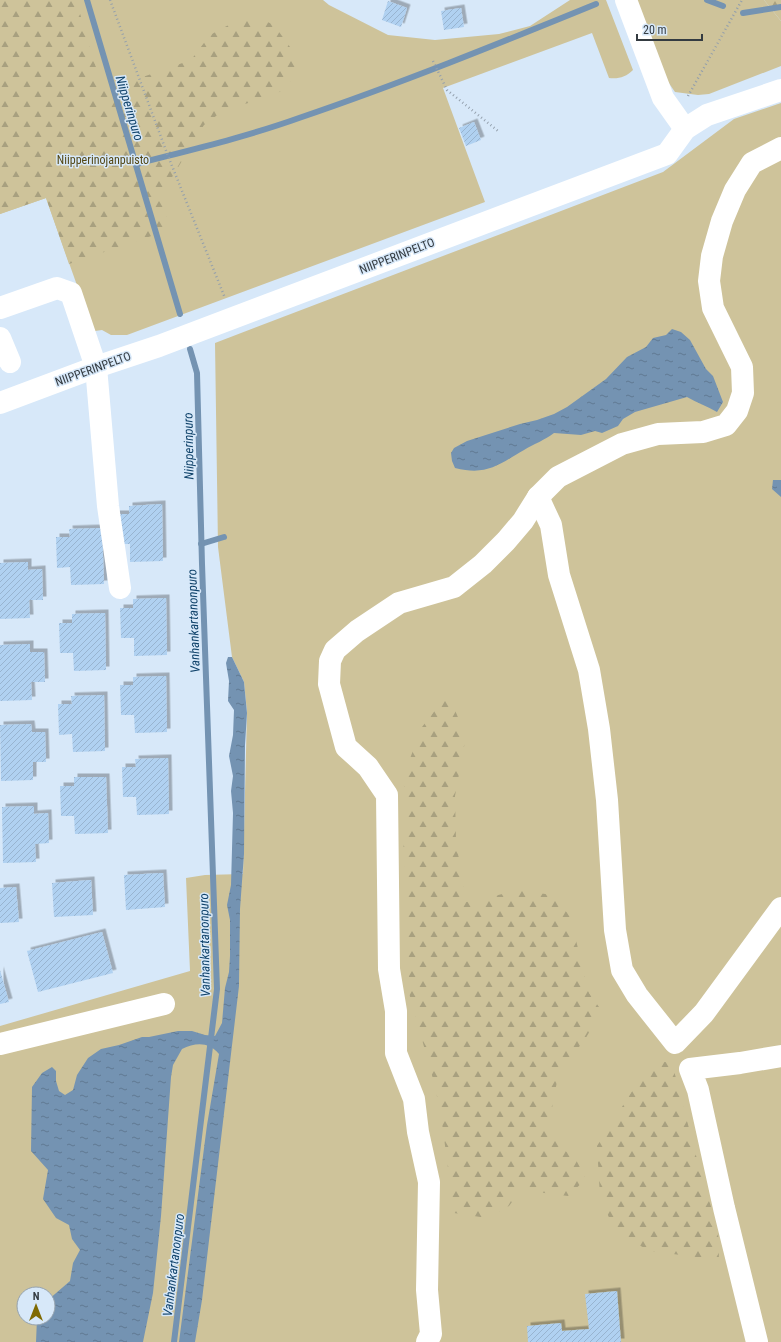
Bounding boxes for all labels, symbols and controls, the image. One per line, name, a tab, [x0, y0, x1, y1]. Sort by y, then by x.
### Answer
scale bar	[637, 16, 702, 42]
text: 20 m	[643, 23, 667, 37]
water label: Niipperinpuro	[113, 74, 147, 142]
park label: Niipperinojanpuisto	[57, 153, 149, 167]
street label: NIIPPERINPELTO	[357, 235, 437, 277]
street label: NIIPPERINPELTO	[53, 349, 133, 389]
water label: Niipperinpuro	[180, 412, 197, 480]
water label: Vanhankartanonpuro	[184, 569, 203, 673]
water label: Vanhankartanonpuro	[196, 893, 213, 997]
water label: Vanhankartanonpuro	[160, 1213, 187, 1317]
north arrow	[16, 1286, 56, 1326]
text: N	[33, 1290, 40, 1303]

